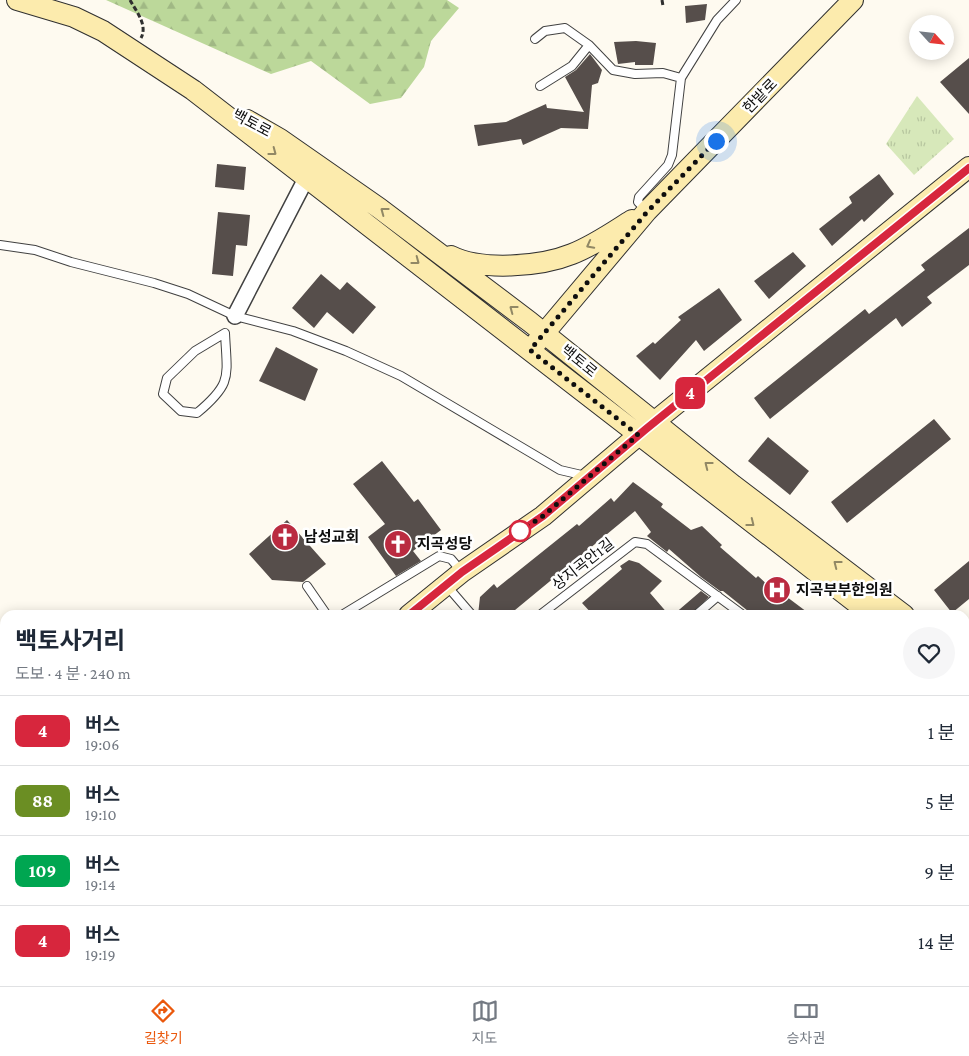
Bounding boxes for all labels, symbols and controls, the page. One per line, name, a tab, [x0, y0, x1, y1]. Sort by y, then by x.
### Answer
north arrow	[909, 15, 954, 60]
map controls	[909, 15, 954, 60]
street label: 한밭로	[740, 76, 780, 116]
street label: 백토로	[230, 106, 274, 140]
your location	[704, 129, 729, 154]
one-way arrow	[267, 147, 276, 155]
one-way arrow	[380, 208, 390, 217]
one-way arrow	[586, 239, 595, 249]
one-way arrow	[410, 255, 420, 264]
one-way arrow	[510, 307, 519, 315]
street label: 백토로	[558, 342, 600, 380]
line badge: 4	[674, 377, 706, 409]
text: 4	[685, 383, 695, 403]
one-way arrow	[705, 462, 714, 471]
one-way arrow	[745, 517, 755, 526]
unlabelled marker	[509, 520, 531, 542]
church icon: 남성교회	[270, 522, 300, 552]
place label: 남성교회	[304, 529, 359, 545]
church icon: 지곡성당	[383, 529, 413, 559]
street label: 상지곡안1길	[549, 535, 617, 593]
place label: 지곡성당	[417, 536, 472, 552]
one-way arrow	[834, 561, 843, 570]
hospital icon: 지곡부부한의원	[762, 575, 792, 605]
place label: 지곡부부한의원	[796, 582, 893, 598]
text: 백토사거리	[15, 627, 125, 654]
button: heart	[903, 627, 955, 679]
text: 도보 · 4 분 · 240 m	[15, 665, 131, 682]
text: 버스	[85, 714, 120, 735]
text: 4	[38, 721, 47, 741]
text: 1 분	[928, 722, 955, 743]
text: 19:06	[85, 736, 119, 753]
text: 버스	[85, 784, 120, 805]
text: 88	[32, 791, 53, 811]
text: 5 분	[925, 792, 955, 813]
text: 19:10	[85, 806, 116, 823]
text: 버스	[85, 854, 120, 875]
text: 109	[29, 861, 56, 881]
text: 9 분	[924, 862, 955, 883]
text: 19:14	[85, 876, 116, 893]
text: 버스	[85, 924, 120, 945]
text: 4	[38, 931, 47, 951]
text: 14 분	[918, 932, 955, 953]
text: 19:19	[85, 946, 116, 963]
tab: 길찾기	[144, 997, 183, 1047]
tab: 지도	[471, 997, 499, 1047]
tab: 승차권	[786, 997, 825, 1047]

